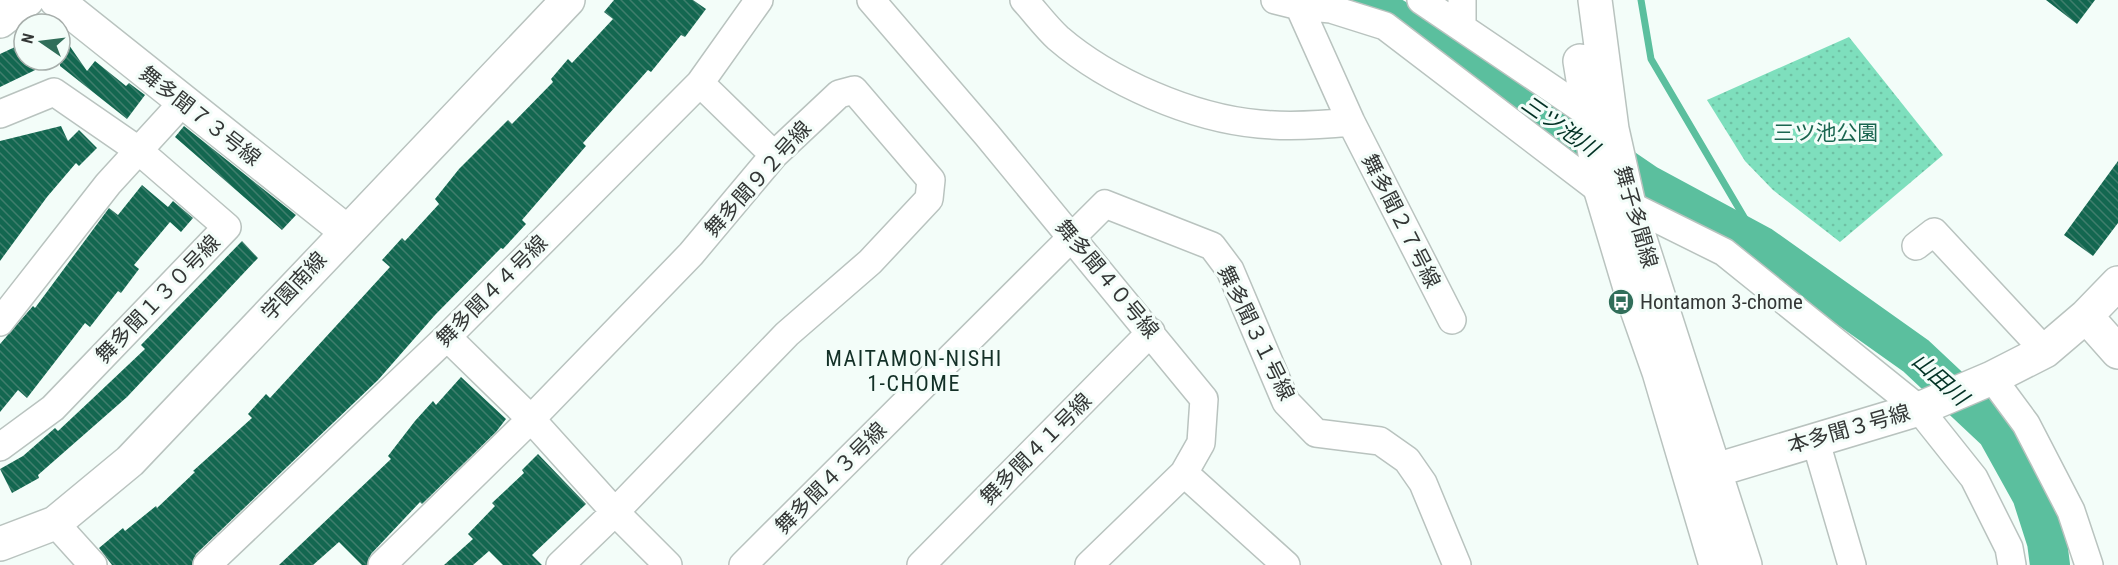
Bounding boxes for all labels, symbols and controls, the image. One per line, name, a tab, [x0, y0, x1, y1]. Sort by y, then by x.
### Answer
north arrow	[12, 12, 72, 72]
text: N	[18, 31, 38, 46]
street label: 舞多聞７３号線	[135, 61, 265, 171]
water label: 三ツ池川	[1517, 91, 1605, 163]
street label: 舞多聞９２号線	[700, 116, 816, 242]
park label: 三ツ池公園	[1774, 121, 1879, 145]
street label: 舞多聞２７号線	[1357, 150, 1445, 292]
street label: 舞子多聞線	[1610, 163, 1662, 271]
street label: 舞多聞４０号線	[1051, 215, 1163, 343]
street label: 舞多聞１３０号線	[91, 230, 225, 368]
street label: 舞多聞４４号線	[432, 231, 552, 351]
street label: 学園南線	[257, 247, 331, 325]
street label: 舞多聞３１号線	[1213, 262, 1299, 404]
bus stop icon: Hontamon 3-chome	[1606, 287, 1636, 317]
place label: Hontamon 3-chome	[1640, 290, 1803, 314]
district label: MAITAMON-NISHI 1-CHOME	[825, 346, 1003, 396]
water label: 山田川	[1907, 348, 1974, 412]
street label: 舞多聞４１号線	[976, 389, 1096, 509]
street label: 本多聞３号線	[1785, 400, 1913, 458]
street label: 舞多聞４３号線	[771, 418, 891, 538]

